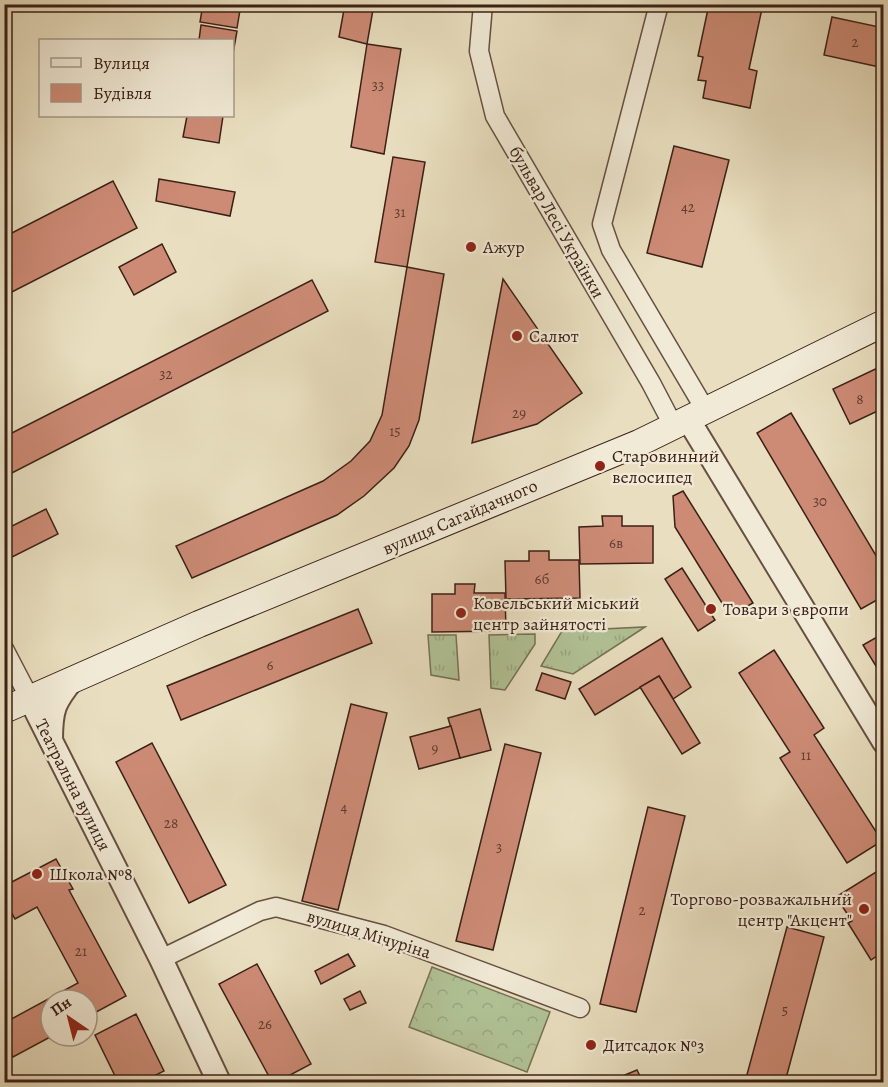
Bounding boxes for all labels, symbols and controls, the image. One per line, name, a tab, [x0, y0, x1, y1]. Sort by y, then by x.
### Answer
house number: 2	[851, 32, 859, 52]
legend	[39, 39, 234, 117]
text: Вулиця	[93, 51, 150, 75]
house number: 33	[372, 75, 384, 95]
text: Будівля	[93, 81, 152, 105]
street label: бульвар Лесі Українки	[504, 141, 610, 303]
house number: 42	[681, 197, 695, 217]
house number: 31	[394, 202, 406, 222]
place label: Ажур	[482, 235, 525, 259]
marker: Ажур	[464, 240, 478, 254]
place label: Салют	[529, 324, 579, 348]
marker: Салют	[510, 329, 524, 343]
house number: 32	[159, 364, 173, 384]
house number: 8	[856, 389, 864, 409]
house number: 29	[512, 403, 526, 423]
house number: 15	[389, 421, 401, 441]
place label: Старовинний велосипед	[612, 444, 719, 489]
marker: Старовинний велосипед	[593, 459, 607, 473]
street label: вулиця Сагайдачного	[379, 473, 541, 561]
house number: 30	[813, 491, 827, 511]
house number: 6в	[609, 533, 623, 553]
house number: 6б	[535, 569, 550, 589]
place label: Ковельський міський центр зайнятості	[473, 591, 640, 636]
place label: Товари з європи	[723, 597, 849, 621]
marker: Товари з європи	[704, 602, 718, 616]
marker: Ковельський міський центр зайнятості	[454, 606, 468, 620]
house number: 6	[267, 655, 274, 675]
street label: Театральна вулиця	[29, 715, 117, 855]
house number: 9	[432, 738, 439, 758]
house number: 11	[801, 745, 811, 765]
house number: 4	[341, 797, 348, 817]
house number: 28	[164, 813, 178, 833]
house number: 3	[496, 837, 502, 857]
place label: Школа №8	[49, 862, 133, 886]
marker: Школа №8	[30, 867, 44, 881]
place label: Торгово-розважальний центр "Акцент"	[671, 887, 852, 932]
house number: 2	[638, 900, 646, 920]
marker: Торгово-розважальний центр "Акцент"	[857, 902, 871, 916]
street label: вулиця Мічуріна	[304, 904, 435, 964]
house number: 21	[75, 941, 87, 961]
north arrow	[39, 988, 99, 1048]
text: Пн	[46, 992, 76, 1022]
house number: 5	[782, 1000, 788, 1020]
house number: 26	[258, 1014, 272, 1034]
place label: Дитсадок №3	[603, 1033, 704, 1057]
marker: Дитсадок №3	[584, 1038, 598, 1052]

